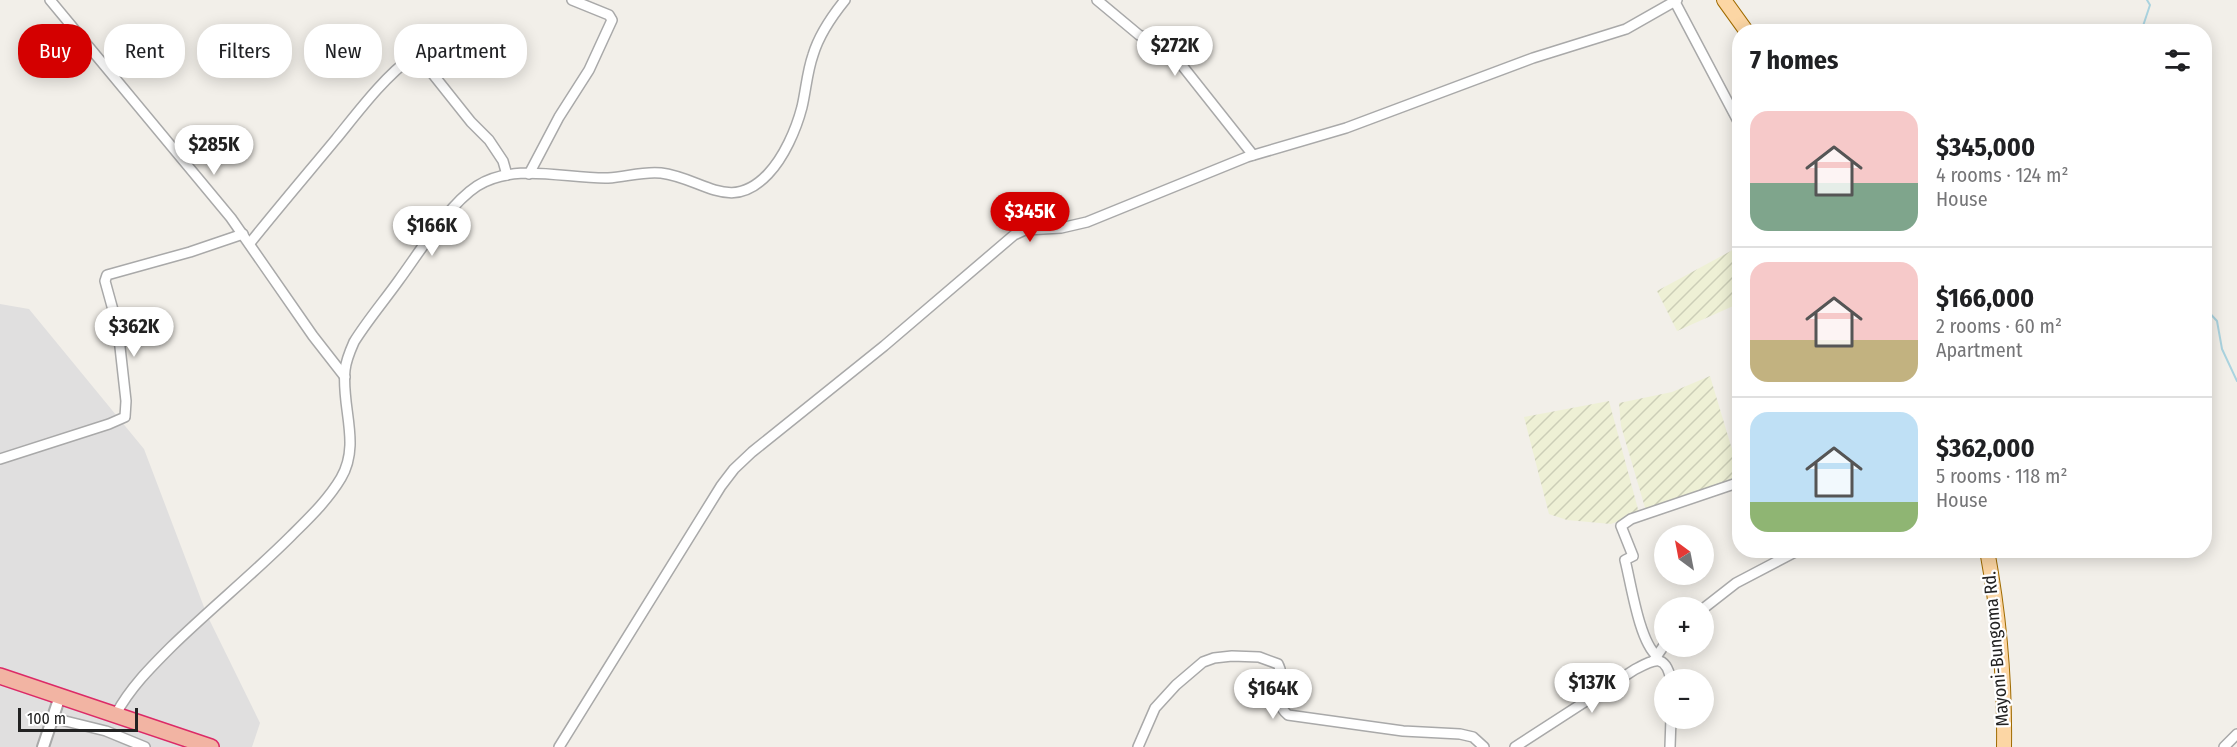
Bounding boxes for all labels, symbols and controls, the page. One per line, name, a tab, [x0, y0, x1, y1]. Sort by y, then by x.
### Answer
chip: Buy	[18, 24, 92, 78]
chip: Rent	[104, 24, 185, 78]
chip: Filters	[197, 24, 292, 78]
chip: New	[304, 24, 382, 78]
chip: Apartment	[394, 24, 527, 78]
pin: $272K	[1133, 26, 1217, 77]
text: $272K	[1151, 33, 1199, 57]
icon: filters	[2161, 44, 2194, 77]
text: 7 homes	[1750, 45, 1838, 76]
pin: $285K	[172, 125, 256, 176]
text: $285K	[188, 132, 240, 156]
text: $345,000	[1936, 132, 2035, 163]
icon: home	[1798, 135, 1870, 207]
text: 4 rooms · 124 m²	[1936, 163, 2069, 187]
text: House	[1936, 187, 1988, 211]
pin: $345K	[988, 192, 1072, 243]
text: $345K	[1005, 199, 1055, 223]
pin: $166K	[390, 206, 474, 257]
text: $166K	[407, 213, 457, 237]
text: $166,000	[1936, 283, 2034, 314]
icon: home	[1798, 286, 1870, 358]
pin: $362K	[92, 307, 176, 358]
text: $362K	[109, 314, 159, 338]
text: 2 rooms · 60 m²	[1936, 314, 2062, 338]
text: Apartment	[1936, 338, 2023, 362]
text: $362,000	[1936, 433, 2035, 464]
icon: home	[1798, 436, 1870, 508]
text: 5 rooms · 118 m²	[1936, 464, 2067, 488]
text: House	[1936, 488, 1988, 512]
north arrow	[1654, 525, 1714, 585]
map controls	[1654, 525, 1714, 729]
street label: Mayoni-Bungoma Rd.	[1978, 570, 2014, 728]
button: +	[1654, 597, 1714, 657]
pin: $137K	[1550, 663, 1634, 714]
pin: $164K	[1231, 669, 1315, 720]
button: −	[1654, 669, 1714, 729]
text: $137K	[1568, 670, 1616, 694]
text: $164K	[1248, 676, 1298, 700]
scale bar	[18, 705, 138, 732]
text: 100 m	[27, 709, 66, 728]

